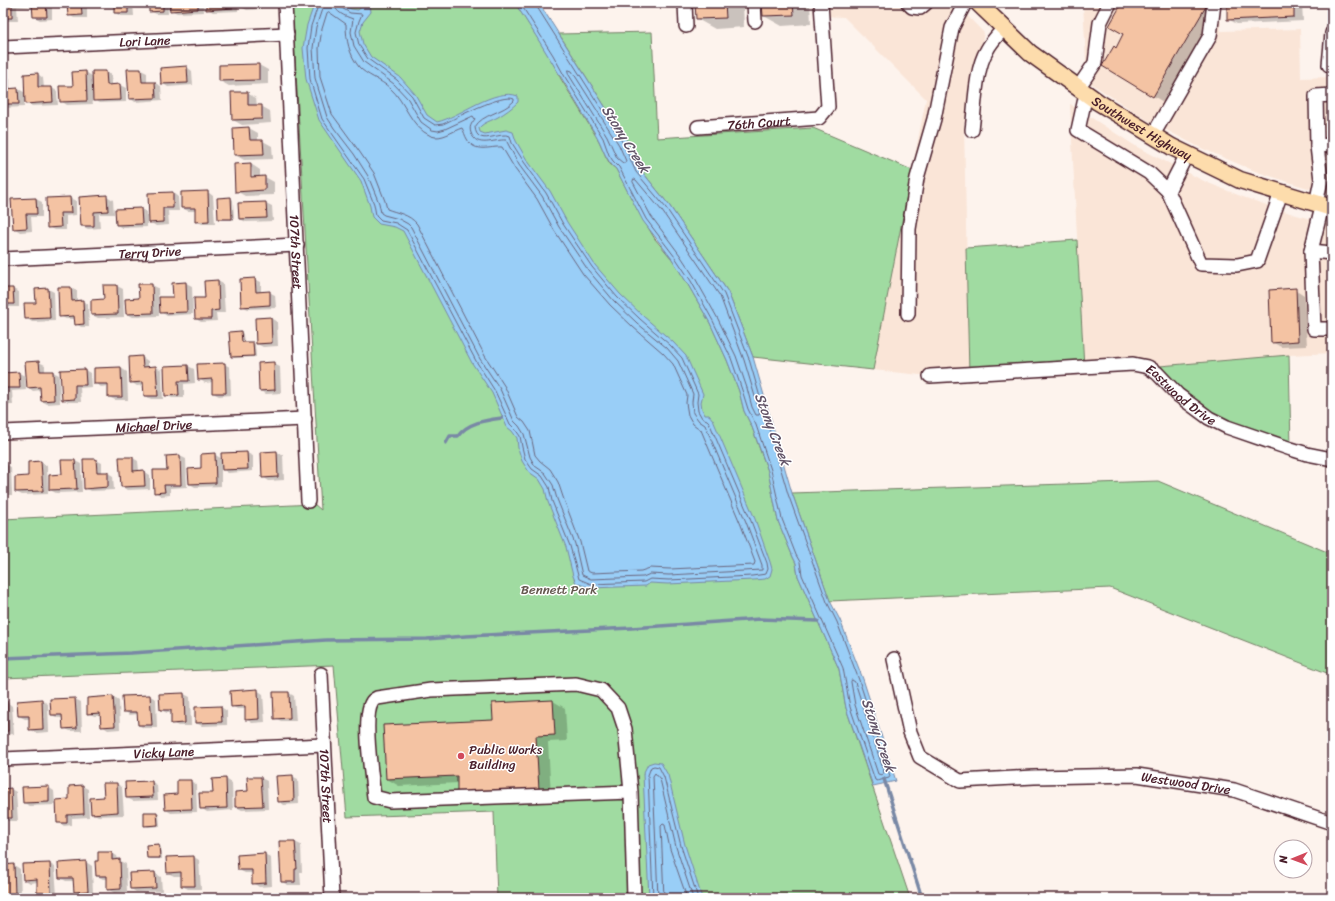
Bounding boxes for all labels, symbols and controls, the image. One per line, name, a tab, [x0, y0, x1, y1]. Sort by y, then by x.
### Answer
street label: Lori Lane	[119, 28, 171, 54]
street label: Southwest Highway	[1087, 90, 1196, 167]
water label: Stony Creek	[595, 100, 657, 180]
street label: 76th Court	[726, 109, 792, 137]
street label: 107th Street	[283, 214, 309, 290]
street label: Terry Drive	[118, 240, 182, 265]
street label: Eastwood Drive	[1141, 358, 1221, 432]
water label: Stony Creek	[747, 389, 798, 471]
street label: Michael Drive	[115, 413, 193, 439]
park label: Bennett Park	[521, 578, 597, 601]
water label: Stony Creek	[854, 695, 903, 777]
place label: Public Works Building	[469, 738, 543, 776]
street label: Vicky Lane	[133, 740, 195, 765]
street label: 107th Street	[313, 748, 339, 824]
marker: Public Works Building	[456, 751, 466, 761]
street label: Westwood Drive	[1140, 765, 1233, 801]
north arrow	[1273, 839, 1313, 879]
text: N	[1274, 855, 1293, 864]

